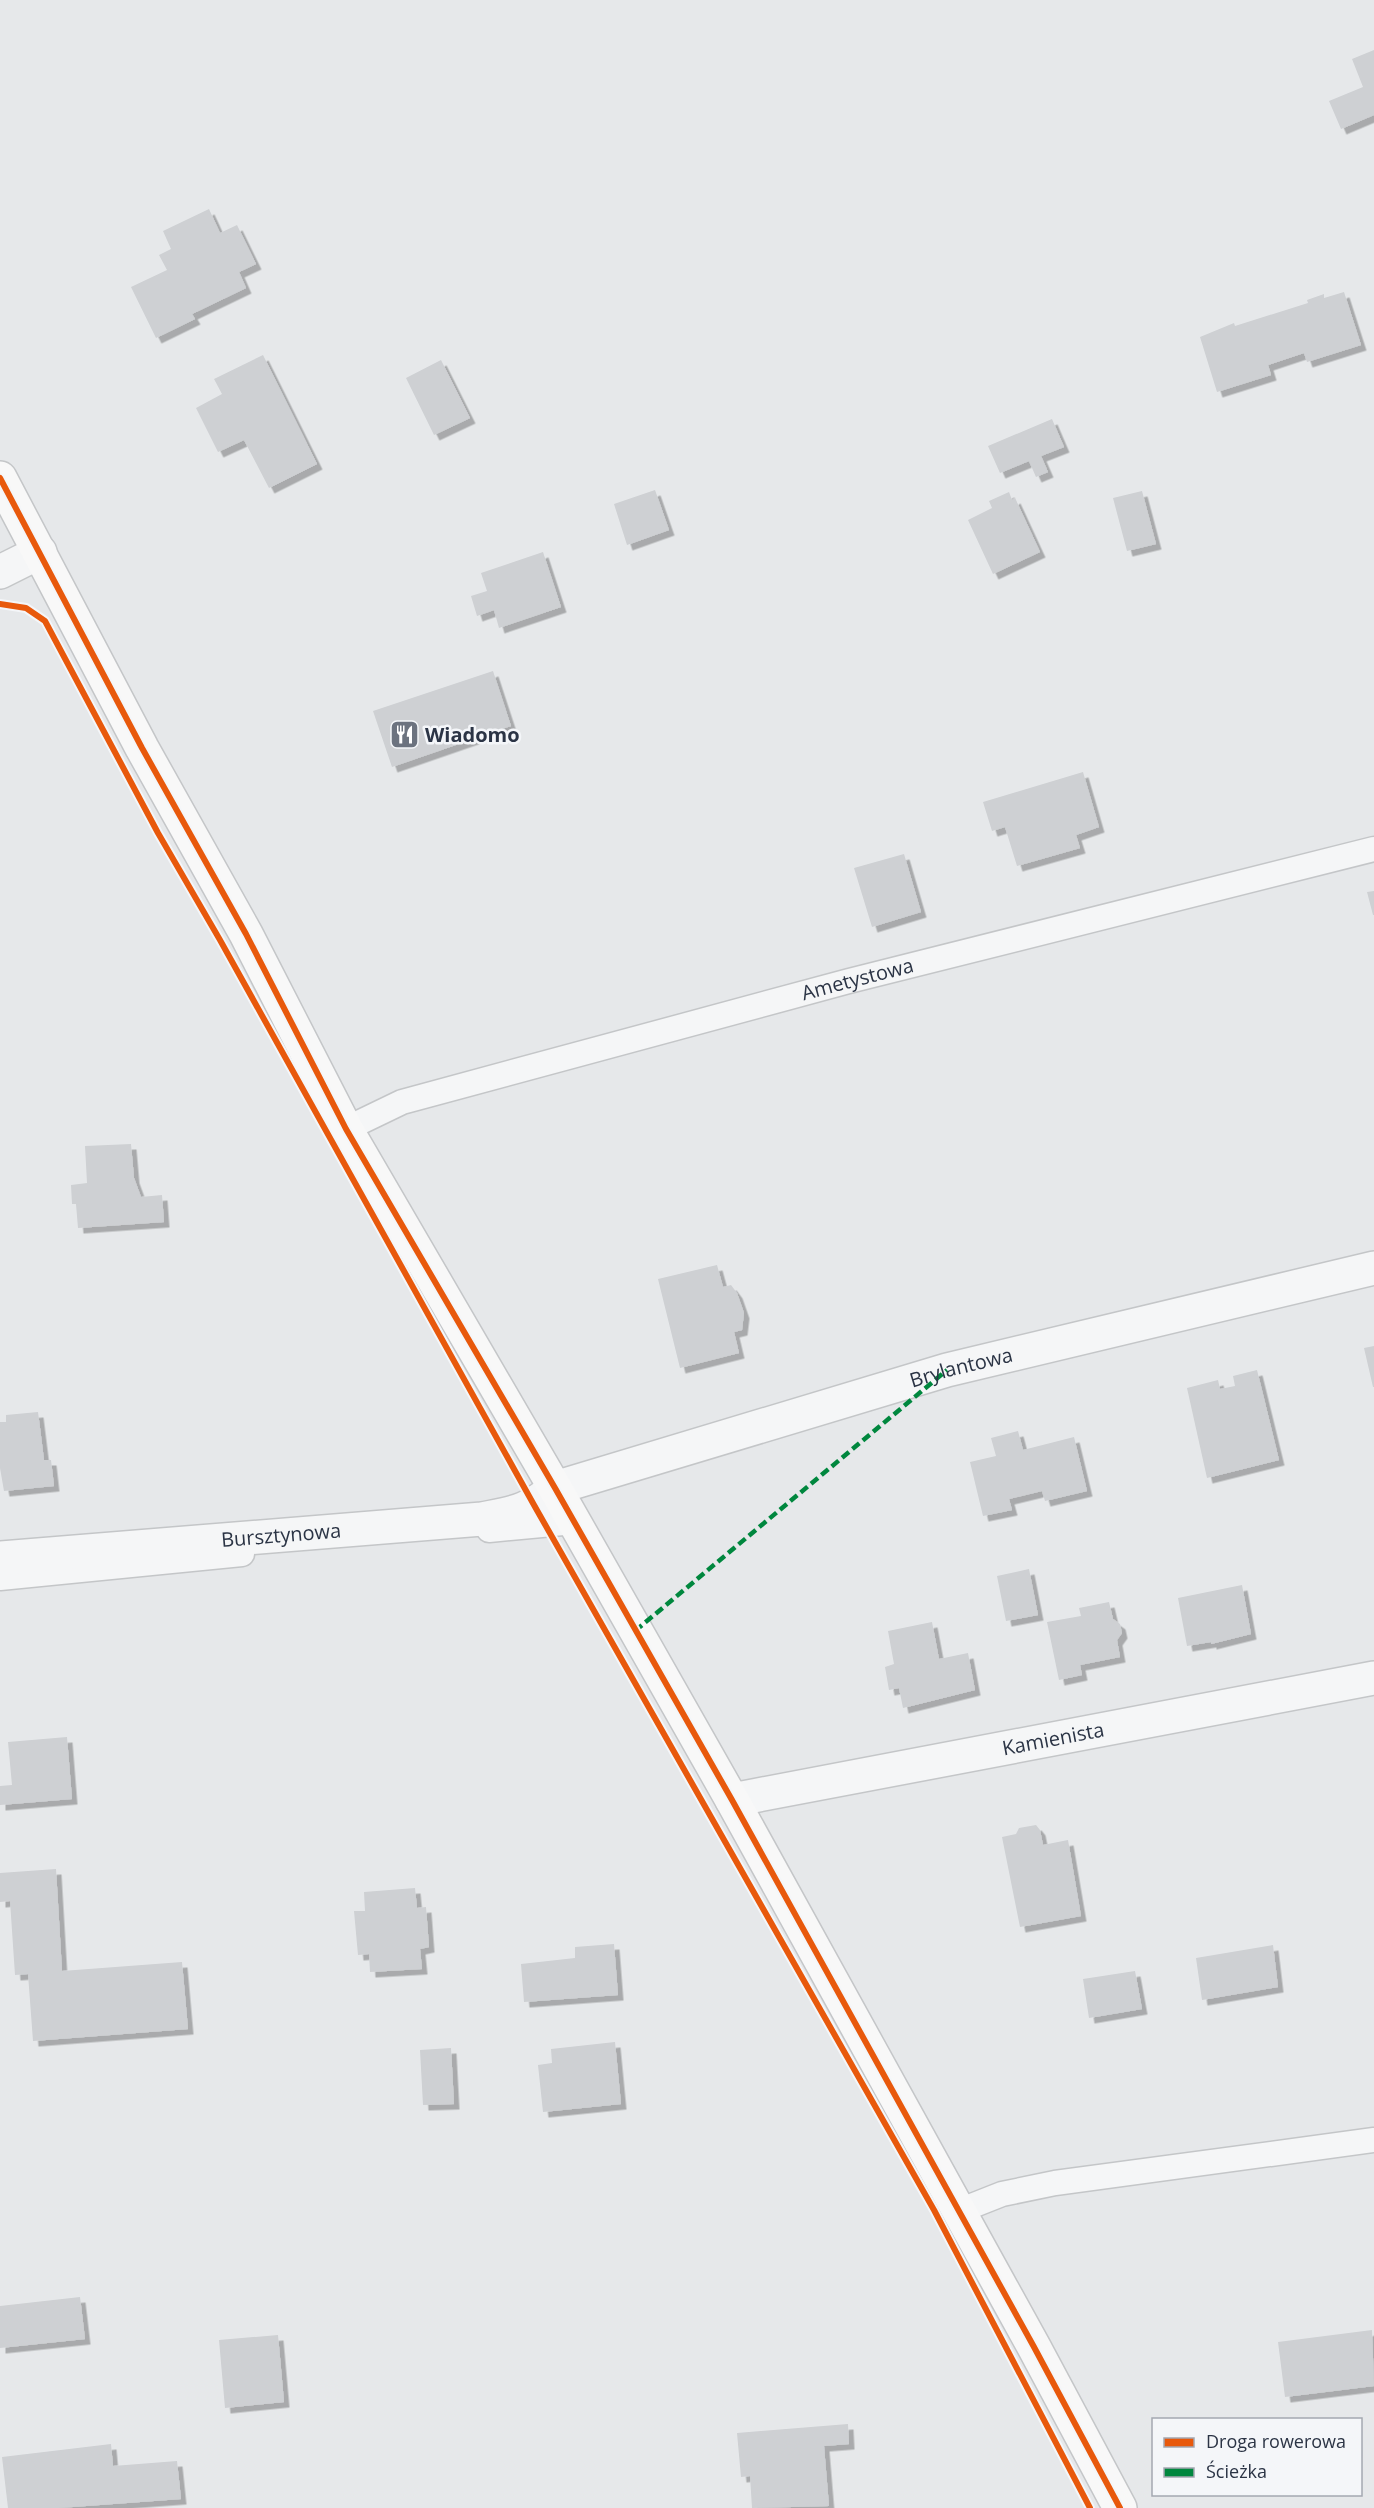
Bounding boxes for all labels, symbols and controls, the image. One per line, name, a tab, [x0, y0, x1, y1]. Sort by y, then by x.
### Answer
restaurant icon: Wiadomo	[388, 719, 420, 751]
place label: Wiadomo	[425, 721, 520, 748]
street label: Ametystowa	[798, 951, 916, 1006]
street label: Brylantowa	[906, 1341, 1015, 1393]
street label: Bursztynowa	[220, 1516, 342, 1553]
street label: Kamienista	[1000, 1716, 1106, 1761]
legend	[1152, 2418, 1362, 2496]
text: Droga rowerowa	[1206, 2429, 1346, 2453]
text: Ścieżka	[1206, 2459, 1267, 2483]

